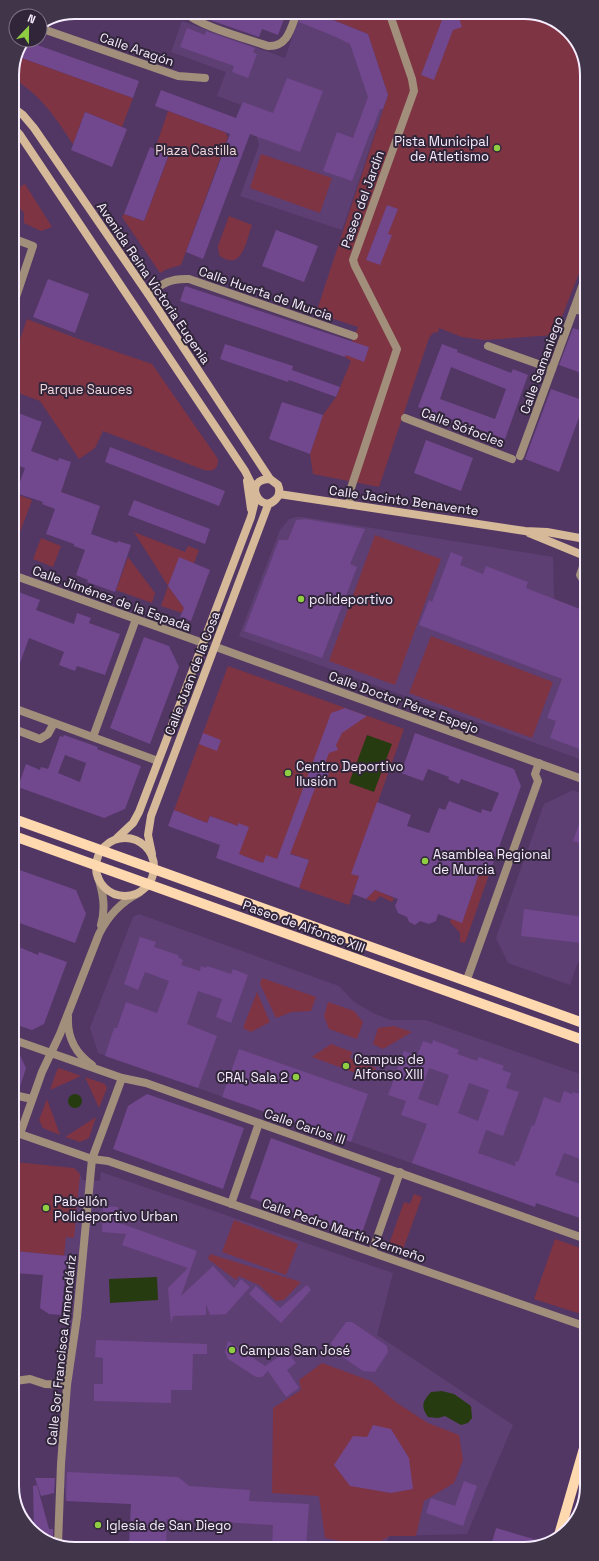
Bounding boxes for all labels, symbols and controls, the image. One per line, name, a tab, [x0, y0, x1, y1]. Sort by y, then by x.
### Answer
north arrow	[8, 8, 48, 48]
text: N	[26, 11, 38, 27]
street label: Calle Aragón	[97, 29, 176, 70]
place label: Pista Municipal de Atletismo	[394, 133, 489, 165]
park label: Plaza Castilla	[155, 142, 237, 159]
marker: Pista Municipal de Atletismo	[492, 143, 502, 153]
street label: Paseo del Jardín	[337, 148, 388, 250]
street label: Avenida Reina Victoria Eugenia	[93, 199, 215, 368]
street label: Calle Huerta de Murcia	[197, 263, 336, 325]
street label: Calle Samaniego	[516, 314, 567, 416]
park label: Parque Sauces	[40, 381, 133, 398]
street label: Calle Sófocles	[419, 404, 507, 451]
street label: Calle Jacinto Benavente	[328, 482, 480, 519]
street label: Calle Jiménez de la Espada	[30, 562, 194, 635]
place label: polideportivo	[309, 591, 393, 608]
marker: polideportivo	[296, 594, 306, 604]
street label: Calle Juan de la Cosa	[161, 608, 224, 738]
street label: Calle Doctor Pérez Espejo	[326, 667, 481, 738]
place label: Centro Deportivo Ilusión	[296, 758, 403, 790]
marker: Centro Deportivo Ilusión	[283, 768, 293, 778]
place label: Asamblea Regional de Murcia	[433, 846, 551, 878]
marker: Asamblea Regional de Murcia	[420, 856, 430, 866]
street label: Paseo de Alfonso XIII	[240, 896, 367, 957]
place label: Campus de Alfonso XIII	[354, 1051, 424, 1083]
marker: Campus de Alfonso XIII	[341, 1061, 351, 1071]
place label: CRAI, Sala 2	[217, 1069, 288, 1086]
marker: CRAI, Sala 2	[291, 1072, 301, 1082]
street label: Calle Carlos III	[262, 1105, 348, 1148]
place label: Pabellón Polideportivo Urban	[54, 1193, 178, 1225]
street label: Calle Pedro Martín Zermeño	[260, 1194, 428, 1266]
marker: Pabellón Polideportivo Urban	[41, 1203, 51, 1213]
street label: Calle Sor Francisca Armendáriz	[43, 1254, 80, 1446]
place label: Campus San José	[240, 1342, 350, 1359]
marker: Campus San José	[227, 1345, 237, 1355]
place label: Iglesia de San Diego	[106, 1517, 231, 1534]
marker: Iglesia de San Diego	[93, 1520, 103, 1530]

